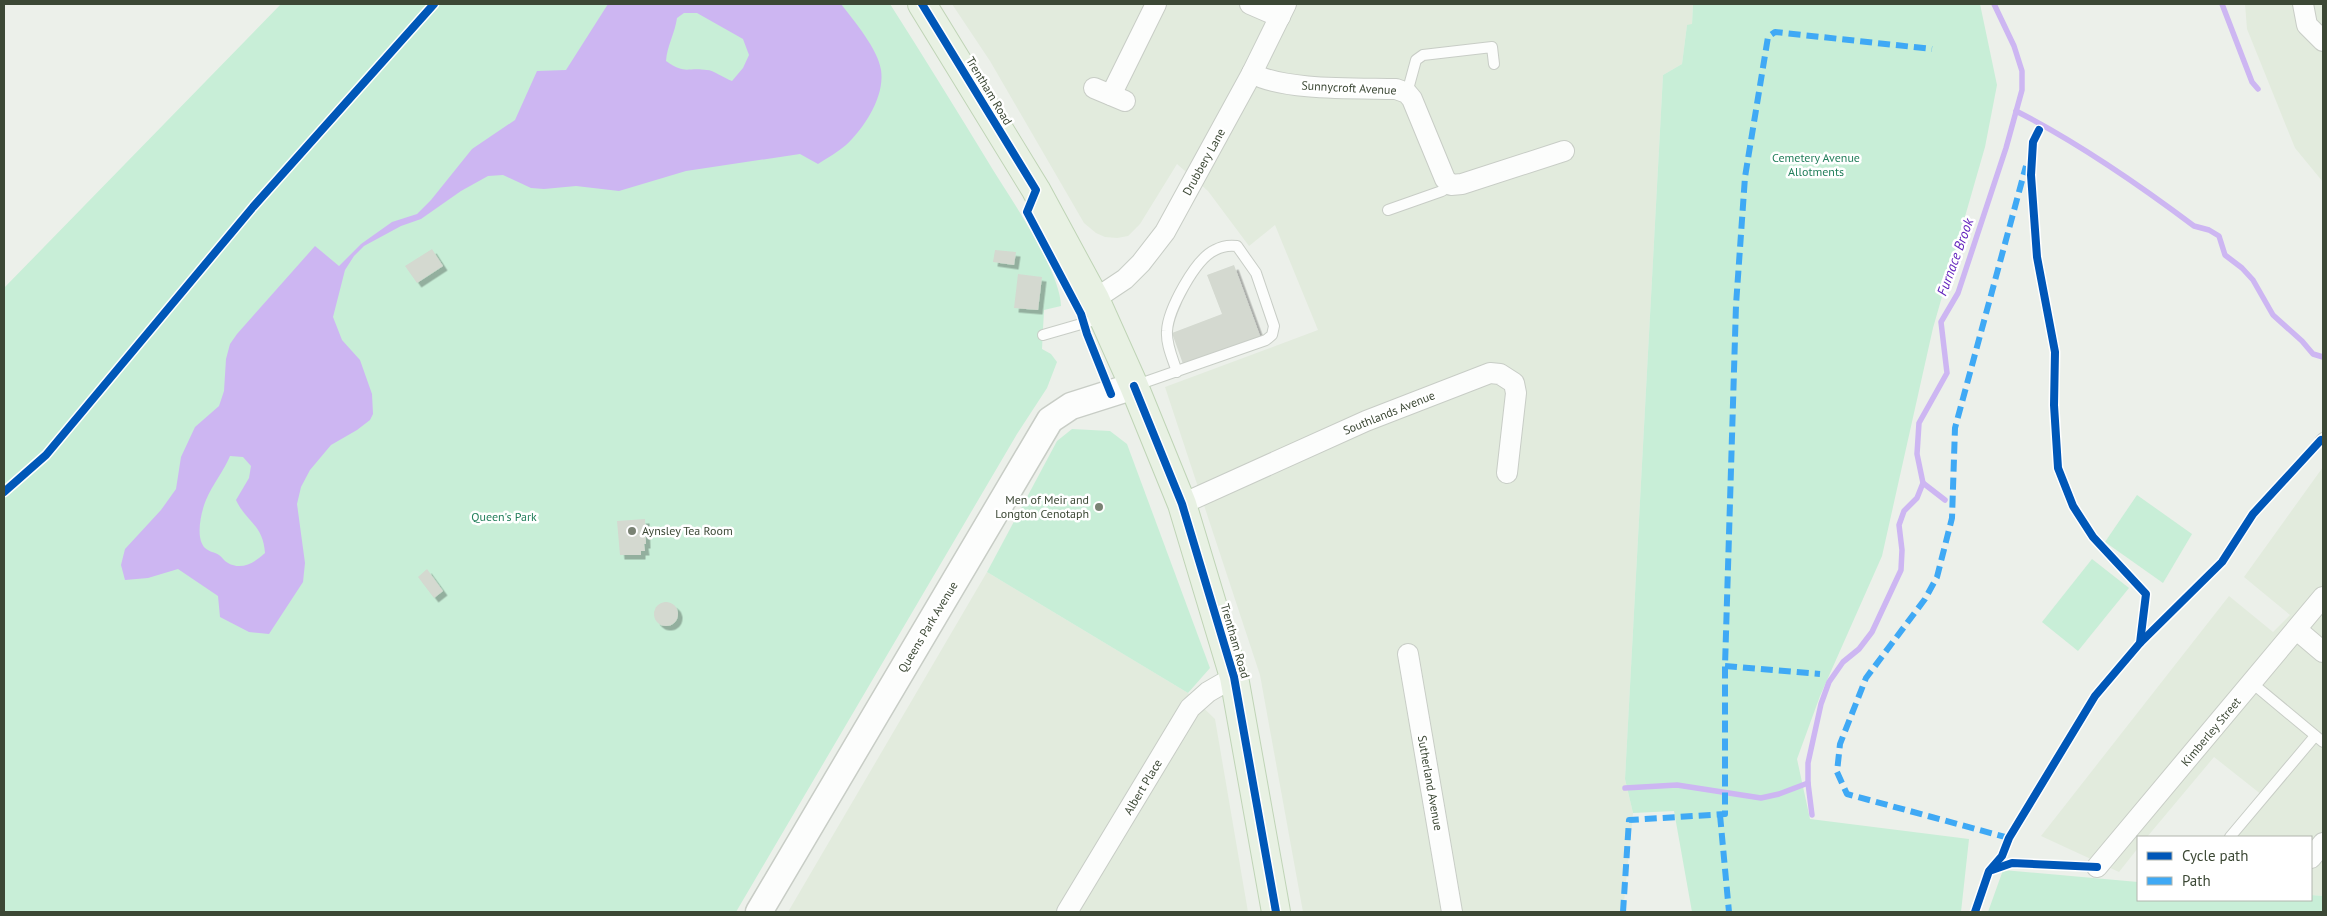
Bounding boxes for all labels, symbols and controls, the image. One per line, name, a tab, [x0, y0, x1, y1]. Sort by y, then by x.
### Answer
street label: Trentham Road	[963, 54, 1016, 128]
street label: Sunnycroft Avenue	[1301, 78, 1397, 97]
street label: Drubbery Lane	[1179, 126, 1228, 198]
park label: Cemetery Avenue Allotments	[1772, 150, 1860, 179]
water label: Furnace Brook	[1933, 215, 1978, 298]
street label: Southlands Avenue	[1341, 387, 1437, 438]
place label: Men of Meir and Longton Cenotaph	[995, 492, 1089, 521]
marker: Men of Meir and Longton Cenotaph	[1093, 501, 1105, 513]
park label: Queen's Park	[471, 509, 537, 524]
place label: Aynsley Tea Room	[642, 523, 733, 538]
marker: Aynsley Tea Room	[626, 525, 638, 537]
street label: Queens Park Avenue	[894, 578, 961, 675]
street label: Trentham Road	[1218, 602, 1253, 680]
street label: Kimberley Street	[2177, 694, 2244, 769]
street label: Sutherland Avenue	[1415, 734, 1446, 832]
street label: Albert Place	[1120, 756, 1165, 817]
legend	[2137, 836, 2312, 901]
text: Cycle path	[2182, 846, 2248, 865]
text: Path	[2182, 871, 2211, 890]

